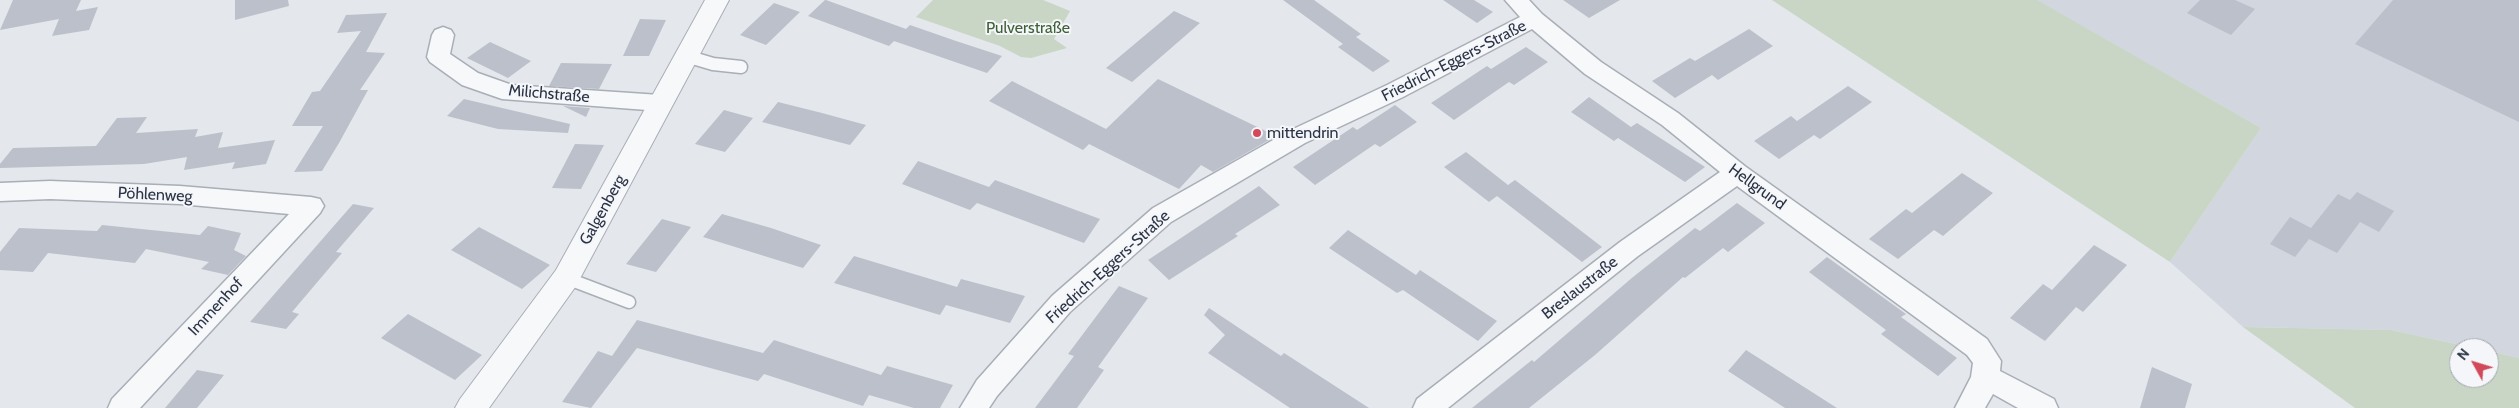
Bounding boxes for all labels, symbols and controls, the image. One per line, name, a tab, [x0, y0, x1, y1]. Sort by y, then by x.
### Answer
street label: Friedrich-Eggers-Straße	[1378, 16, 1530, 106]
park label: Pulverstraße	[986, 18, 1070, 38]
street label: Milichstraße	[508, 81, 590, 107]
place label: mittendrin	[1267, 123, 1339, 143]
marker: mittendrin	[1251, 127, 1263, 139]
street label: Hellgrund	[1725, 160, 1789, 214]
street label: Galgenberg	[576, 172, 630, 248]
street label: Pöhlenweg	[117, 183, 193, 207]
street label: Friedrich-Eggers-Straße	[1042, 206, 1174, 328]
street label: Breslaustraße	[1538, 252, 1622, 324]
street label: Immenhof	[184, 274, 248, 340]
north arrow	[2449, 338, 2499, 388]
text: N	[2453, 345, 2473, 364]

